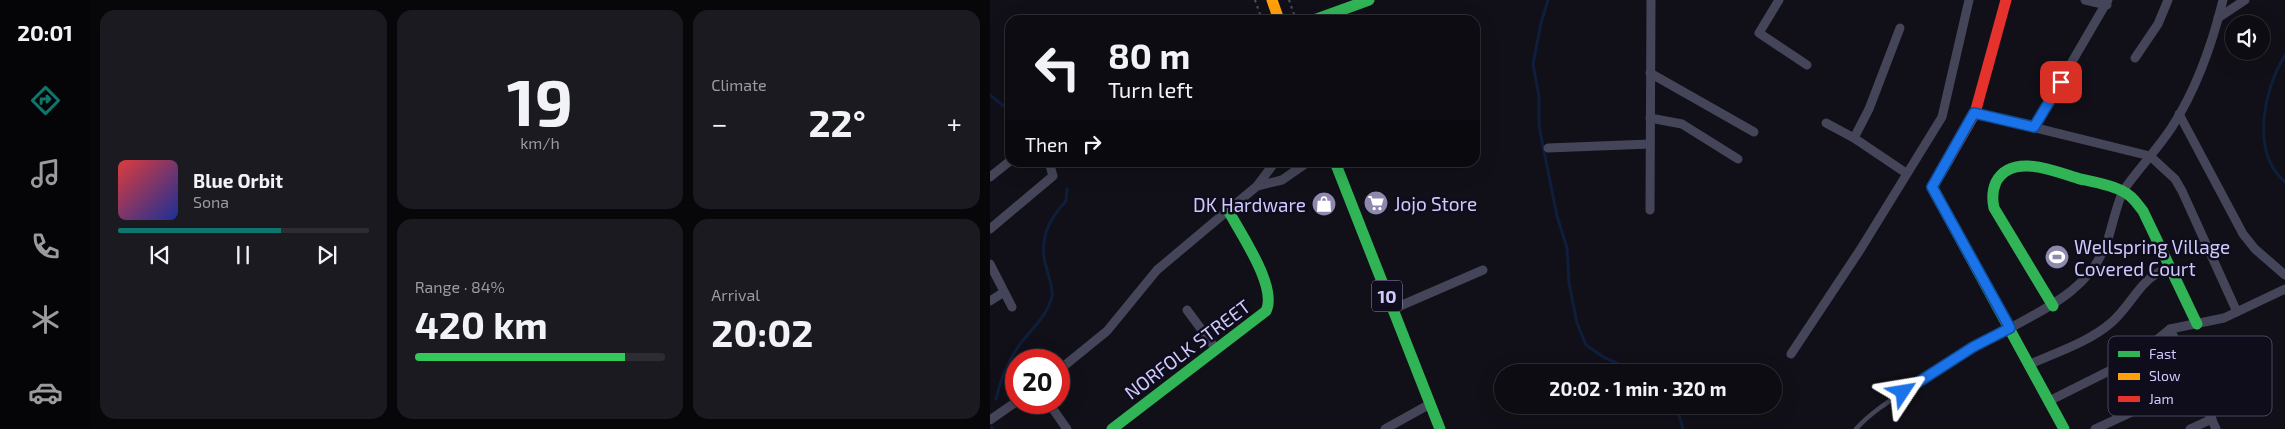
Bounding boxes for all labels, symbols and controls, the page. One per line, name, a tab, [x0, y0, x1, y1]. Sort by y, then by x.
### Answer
map controls	[2225, 15, 2270, 60]
button: sound	[2225, 15, 2270, 60]
text: 20:01	[17, 19, 73, 45]
text: 80 m	[1108, 34, 1190, 76]
icon: left	[1025, 35, 1090, 100]
text: 19	[507, 61, 573, 139]
pin	[2040, 61, 2082, 103]
icon: arrive	[2047, 68, 2075, 96]
text: Climate	[711, 75, 767, 94]
text: Turn left	[1108, 76, 1193, 102]
icon: directions	[28, 83, 63, 118]
text: 22°	[809, 99, 866, 145]
text: −	[711, 106, 728, 140]
text: +	[947, 106, 962, 140]
icon: right	[1078, 130, 1106, 158]
text: km/h	[520, 133, 560, 152]
text: Then	[1025, 133, 1068, 156]
icon: music	[28, 156, 63, 191]
text: Blue Orbit	[193, 169, 283, 192]
supermarket icon: Jojo Store	[1363, 190, 1389, 216]
shop icon: DK Hardware	[1311, 191, 1337, 217]
text: Sona	[193, 192, 229, 211]
place label: Jojo Store	[1394, 192, 1477, 215]
place label: DK Hardware	[1193, 193, 1306, 216]
icon: phone	[28, 229, 63, 264]
place label: Wellspring Village Covered Court	[2074, 235, 2230, 280]
icon: previous	[146, 241, 174, 269]
icon: pause	[229, 241, 257, 269]
icon: next	[313, 241, 341, 269]
sports icon: Wellspring Village Covered Court	[2044, 244, 2070, 270]
text: Range · 84%	[415, 277, 505, 296]
road number: 10	[1372, 280, 1402, 312]
text: Arrival	[711, 285, 760, 304]
street label: NORFOLK STREET	[1120, 294, 1254, 404]
text: 420 km	[415, 301, 548, 347]
icon: climate	[28, 302, 63, 337]
text: 20:02	[711, 309, 813, 355]
legend	[2108, 336, 2272, 416]
text: Fast	[2149, 345, 2176, 362]
speed limit sign: 20	[1005, 349, 1070, 414]
position arrow	[1876, 365, 1928, 417]
text: Slow	[2149, 367, 2181, 384]
icon: car	[28, 375, 63, 410]
text: 20:02 · 1 min · 320 m	[1549, 377, 1727, 400]
text: Jam	[2149, 390, 2174, 407]

